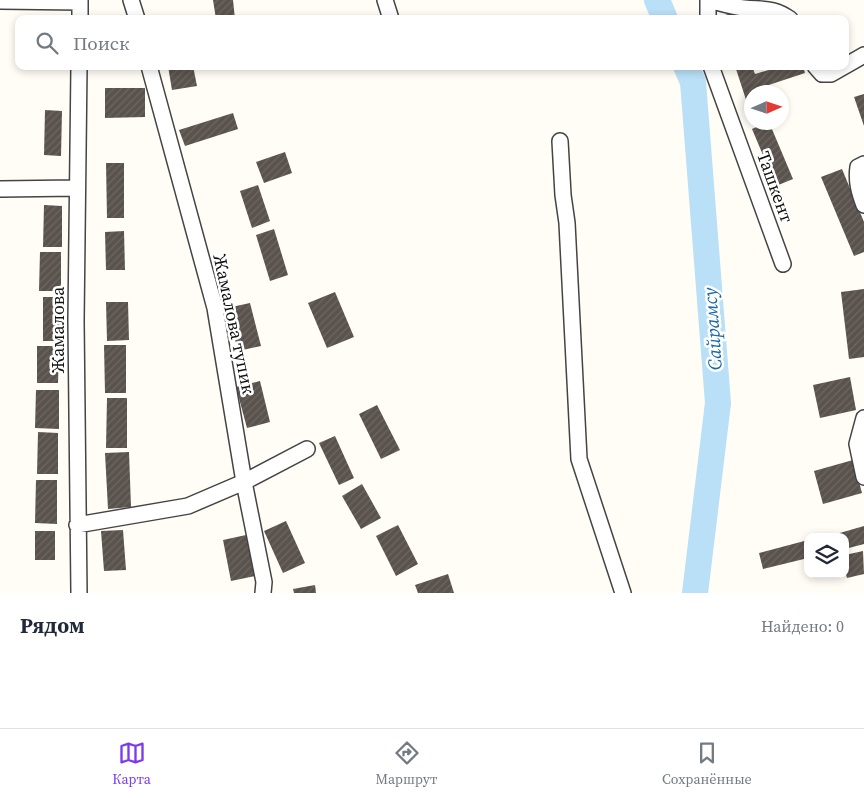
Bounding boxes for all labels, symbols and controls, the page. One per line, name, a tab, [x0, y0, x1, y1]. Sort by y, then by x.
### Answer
search box	[15, 15, 849, 70]
icon: search	[33, 29, 61, 57]
text: Поиск	[73, 30, 130, 56]
north arrow	[744, 85, 789, 130]
street label: Ташкент	[751, 148, 800, 226]
street label: Жамалова тупик	[207, 252, 262, 396]
street label: Жамалова	[45, 286, 70, 373]
water label: Сайрамсу	[696, 286, 728, 371]
map controls	[804, 533, 849, 578]
button: layers	[804, 533, 849, 578]
text: Рядом	[20, 611, 85, 640]
text: Найдено: 0	[761, 615, 844, 637]
tab: Карта	[112, 739, 151, 789]
tab: Маршрут	[376, 739, 437, 789]
tab: Сохранённые	[662, 739, 752, 789]

